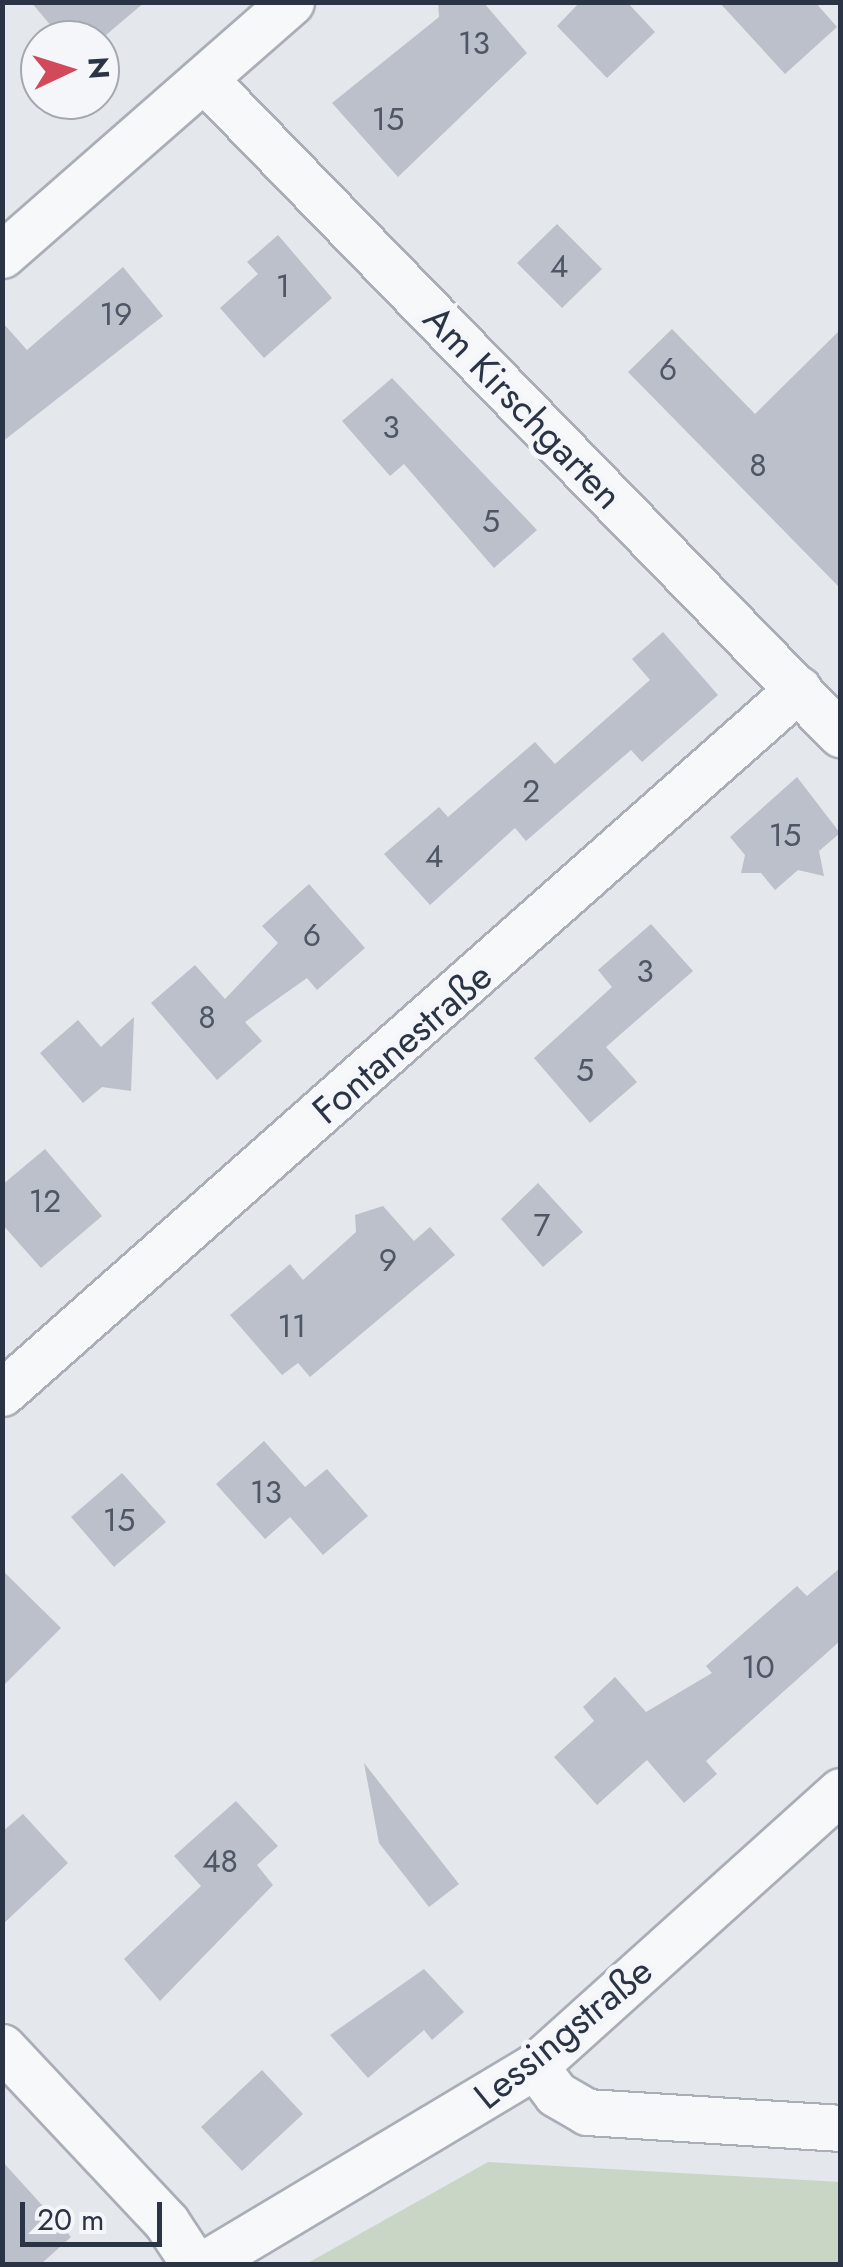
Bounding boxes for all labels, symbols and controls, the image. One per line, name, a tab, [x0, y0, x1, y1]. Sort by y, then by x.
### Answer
north arrow	[20, 20, 120, 120]
house number: 13	[458, 24, 490, 62]
text: N	[77, 55, 120, 81]
house number: 15	[372, 100, 404, 138]
house number: 4	[550, 247, 568, 285]
house number: 1	[276, 267, 290, 305]
house number: 19	[100, 295, 132, 333]
street label: Am Kirschgarten	[414, 296, 632, 518]
house number: 6	[659, 350, 677, 388]
house number: 3	[382, 408, 400, 446]
house number: 8	[749, 446, 767, 484]
house number: 5	[482, 502, 500, 540]
house number: 2	[522, 772, 540, 810]
house number: 15	[769, 816, 801, 854]
house number: 4	[425, 837, 443, 875]
house number: 6	[303, 916, 321, 954]
house number: 3	[636, 952, 654, 990]
street label: Fontanestraße	[303, 953, 501, 1133]
house number: 8	[198, 998, 216, 1036]
house number: 5	[576, 1051, 594, 1089]
house number: 12	[29, 1182, 61, 1220]
house number: 7	[534, 1206, 550, 1244]
house number: 9	[379, 1241, 397, 1279]
house number: 11	[278, 1307, 306, 1345]
house number: 13	[250, 1473, 282, 1511]
house number: 15	[103, 1501, 135, 1539]
house number: 10	[741, 1648, 775, 1686]
house number: 48	[202, 1842, 238, 1880]
street label: Lessingstraße	[465, 1947, 661, 2119]
scale bar	[25, 2182, 168, 2244]
text: 20 m	[37, 2198, 104, 2241]

